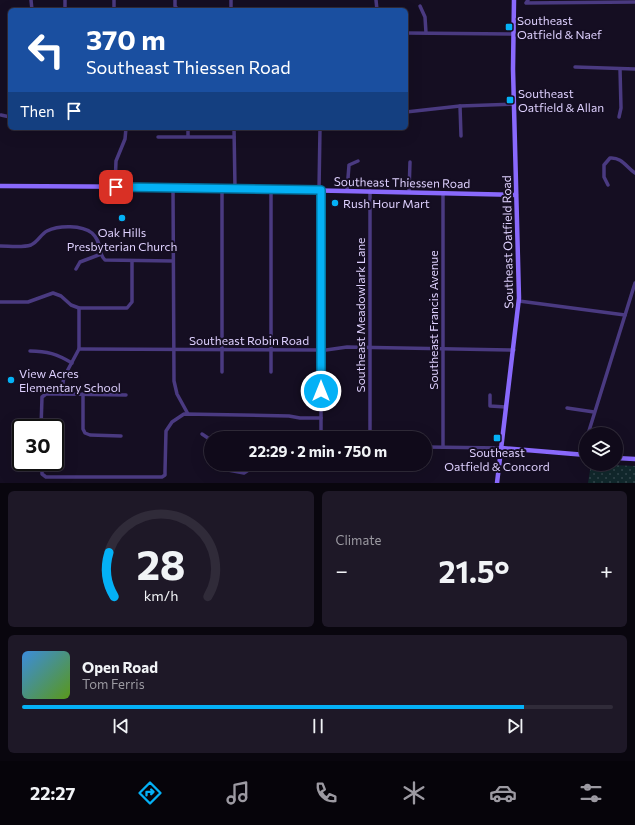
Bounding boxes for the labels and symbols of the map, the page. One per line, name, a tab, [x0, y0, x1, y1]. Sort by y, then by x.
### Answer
place label: Southeast Oatfield & Naef	[517, 13, 602, 41]
marker: Southeast Oatfield & Naef	[504, 22, 514, 32]
place label: Southeast Oatfield & Allan	[518, 86, 604, 114]
marker: Southeast Oatfield & Allan	[505, 95, 515, 105]
pin	[99, 170, 133, 204]
street label: Southeast Thiessen Road	[334, 174, 470, 190]
street label: Southeast Oatfield Road	[499, 175, 515, 309]
place label: Rush Hour Mart	[343, 196, 430, 210]
marker: Rush Hour Mart	[330, 198, 340, 208]
marker: Oak Hills Presbyterian Church	[117, 213, 127, 223]
place label: Oak Hills Presbyterian Church	[67, 225, 177, 253]
street label: Southeast Meadowlark Lane	[353, 238, 367, 392]
street label: Southeast Francis Avenue	[426, 250, 440, 390]
street label: Southeast Robin Road	[189, 333, 309, 347]
place label: View Acres Elementary School	[19, 366, 121, 394]
position arrow	[300, 370, 342, 412]
marker: View Acres Elementary School	[6, 375, 16, 385]
speed limit sign: 30	[12, 419, 64, 471]
marker: Southeast Oatfield & Concord	[492, 433, 502, 443]
place label: Southeast Oatfield & Concord	[444, 445, 550, 473]

